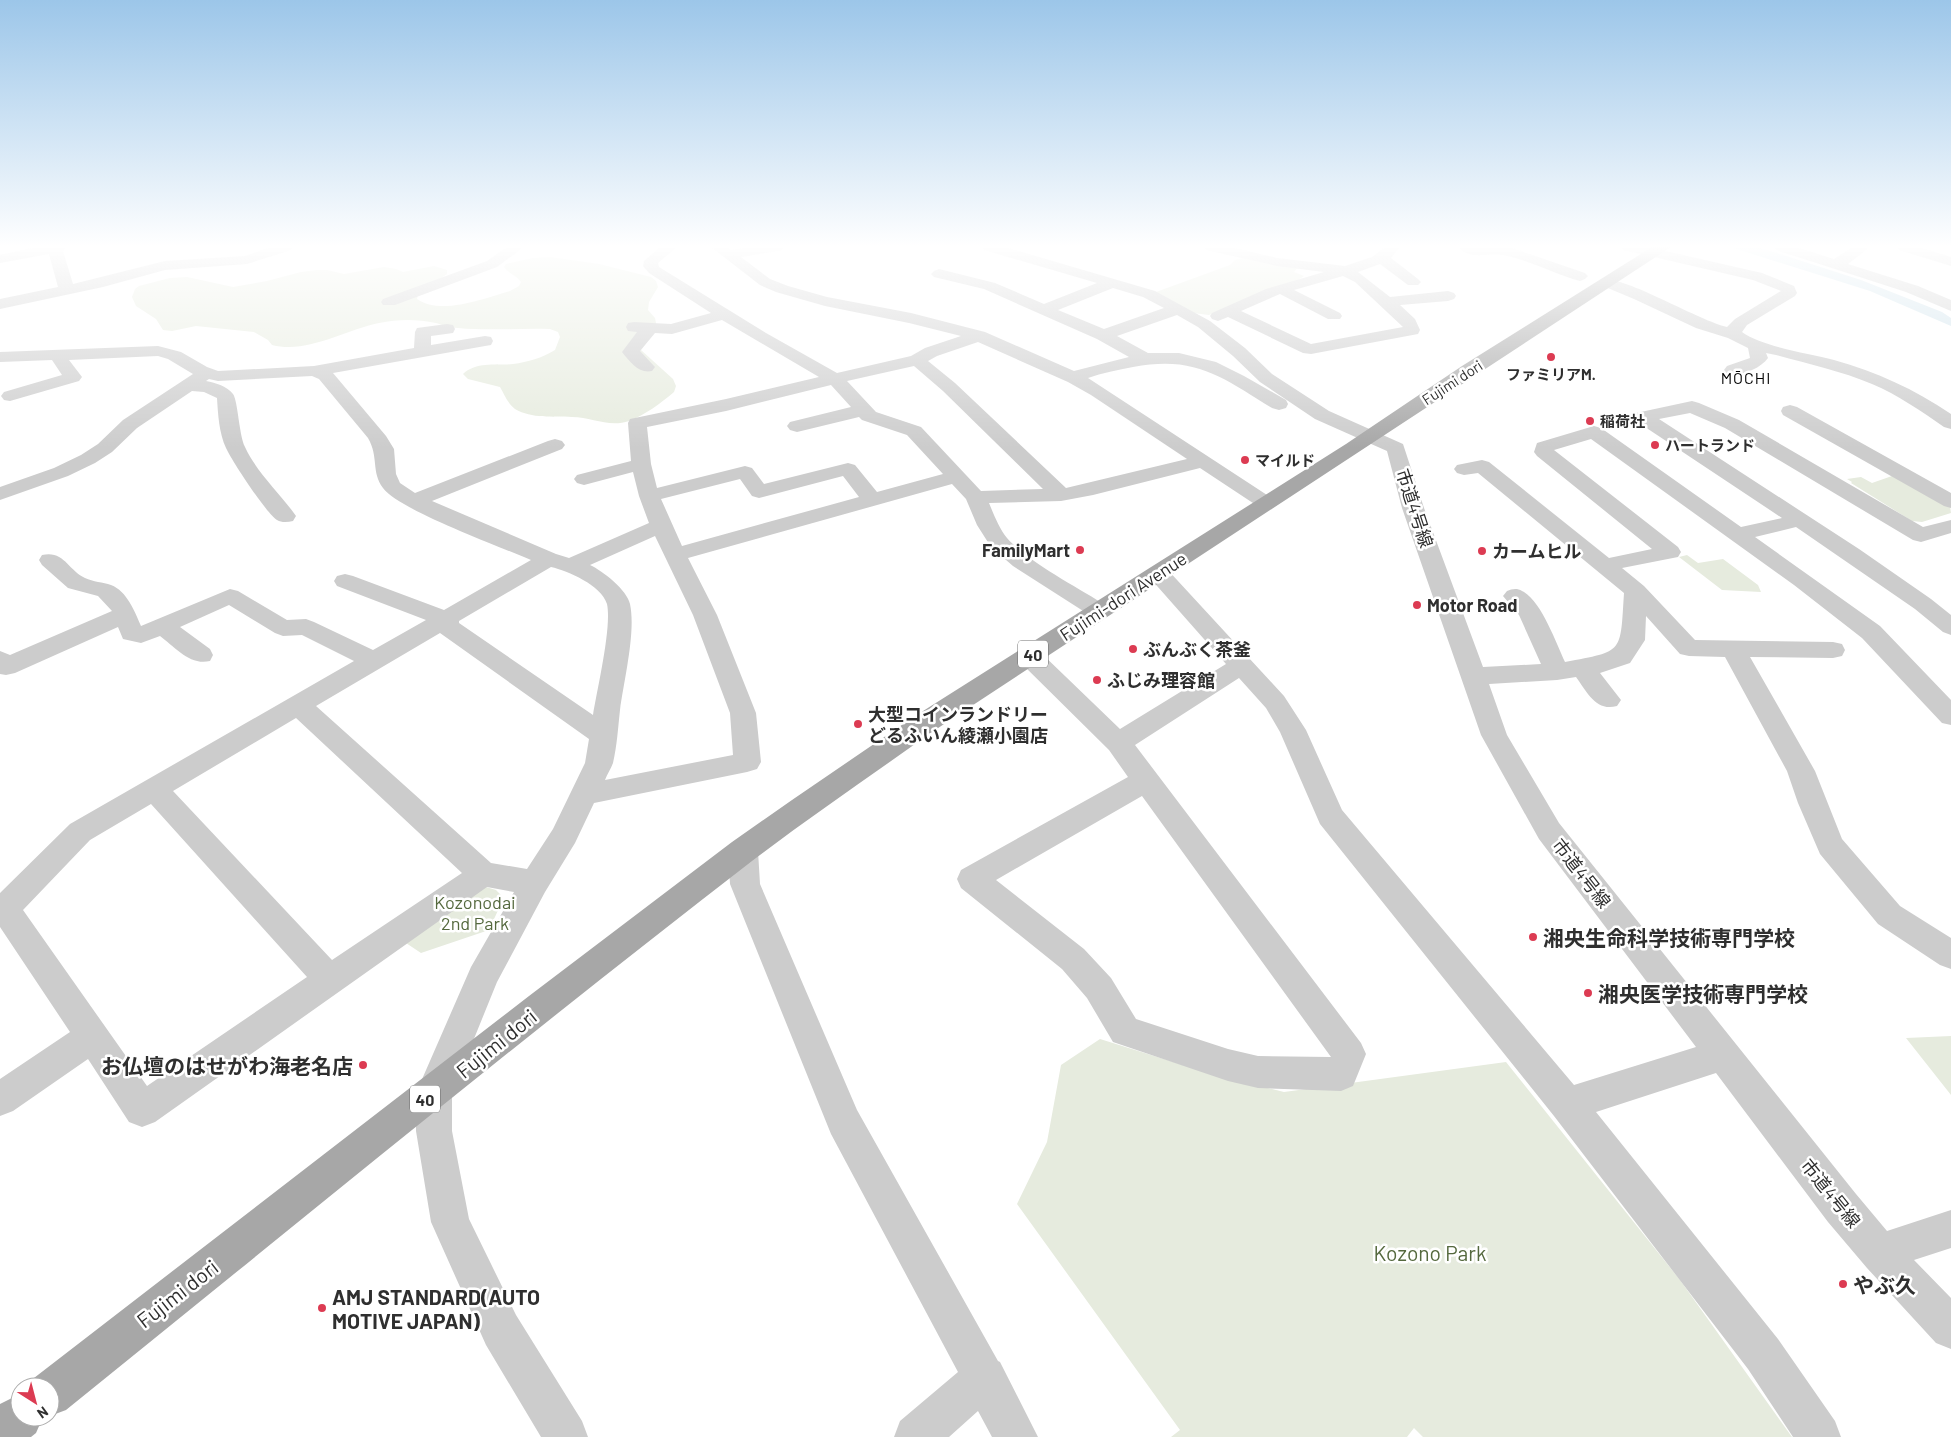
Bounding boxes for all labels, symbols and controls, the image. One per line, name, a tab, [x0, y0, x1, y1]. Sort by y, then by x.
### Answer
marker: ファミリアM.	[1545, 351, 1557, 363]
street label: Fujimi dori	[1418, 356, 1486, 408]
place label: ファミリアM.	[1506, 365, 1596, 383]
district label: MŌCHI	[1721, 368, 1771, 387]
place label: 稲荷社	[1600, 412, 1645, 430]
marker: 稲荷社	[1584, 415, 1596, 427]
place label: ハートランド	[1665, 436, 1755, 454]
marker: ハートランド	[1649, 439, 1661, 451]
place label: マイルド	[1255, 451, 1315, 469]
marker: マイルド	[1239, 454, 1251, 466]
street label: 市道4号線	[1392, 466, 1438, 550]
place label: FamilyMart	[982, 539, 1070, 561]
place label: カームヒル	[1492, 540, 1581, 562]
marker: FamilyMart	[1074, 544, 1086, 556]
marker: カームヒル	[1476, 545, 1488, 557]
street label: Fujimi-dori Avenue	[1055, 547, 1191, 645]
place label: Motor Road	[1427, 594, 1518, 616]
marker: Motor Road	[1411, 599, 1423, 611]
place label: ぶんぶく茶釜	[1143, 638, 1251, 660]
road number: 40	[1018, 641, 1048, 668]
marker: ぶんぶく茶釜	[1127, 643, 1139, 655]
place label: ふじみ理容館	[1107, 669, 1215, 691]
marker: ふじみ理容館	[1091, 674, 1103, 686]
place label: 大型コインランドリー どるふいん綾瀬小園店	[868, 703, 1048, 746]
marker: 大型コインランドリー どるふいん綾瀬小園店	[852, 718, 864, 730]
street label: 市道4号線	[1548, 834, 1616, 912]
park label: Kozonodai 2nd Park	[434, 891, 516, 934]
place label: 湘央生命科学技術専門学校	[1543, 925, 1795, 950]
marker: 湘央生命科学技術専門学校	[1527, 931, 1539, 943]
place label: 湘央医学技術専門学校	[1598, 981, 1808, 1006]
marker: 湘央医学技術専門学校	[1582, 987, 1594, 999]
street label: Fujimi dori	[451, 1003, 541, 1083]
place label: お仏壇のはせがわ海老名店	[101, 1053, 353, 1078]
marker: お仏壇のはせがわ海老名店	[357, 1059, 369, 1071]
road number: 40	[410, 1086, 440, 1112]
street label: 市道4号線	[1797, 1154, 1865, 1232]
park label: Kozono Park	[1374, 1240, 1486, 1265]
street label: Fujimi dori	[131, 1254, 223, 1332]
place label: やぶ久	[1853, 1272, 1916, 1297]
marker: やぶ久	[1837, 1278, 1849, 1290]
place label: AMJ STANDARD(AUTO MOTIVE JAPAN)	[332, 1284, 540, 1333]
marker: AMJ STANDARD(AUTO MOTIVE JAPAN)	[316, 1302, 328, 1314]
north arrow	[10, 1377, 60, 1427]
text: N	[34, 1403, 52, 1423]

